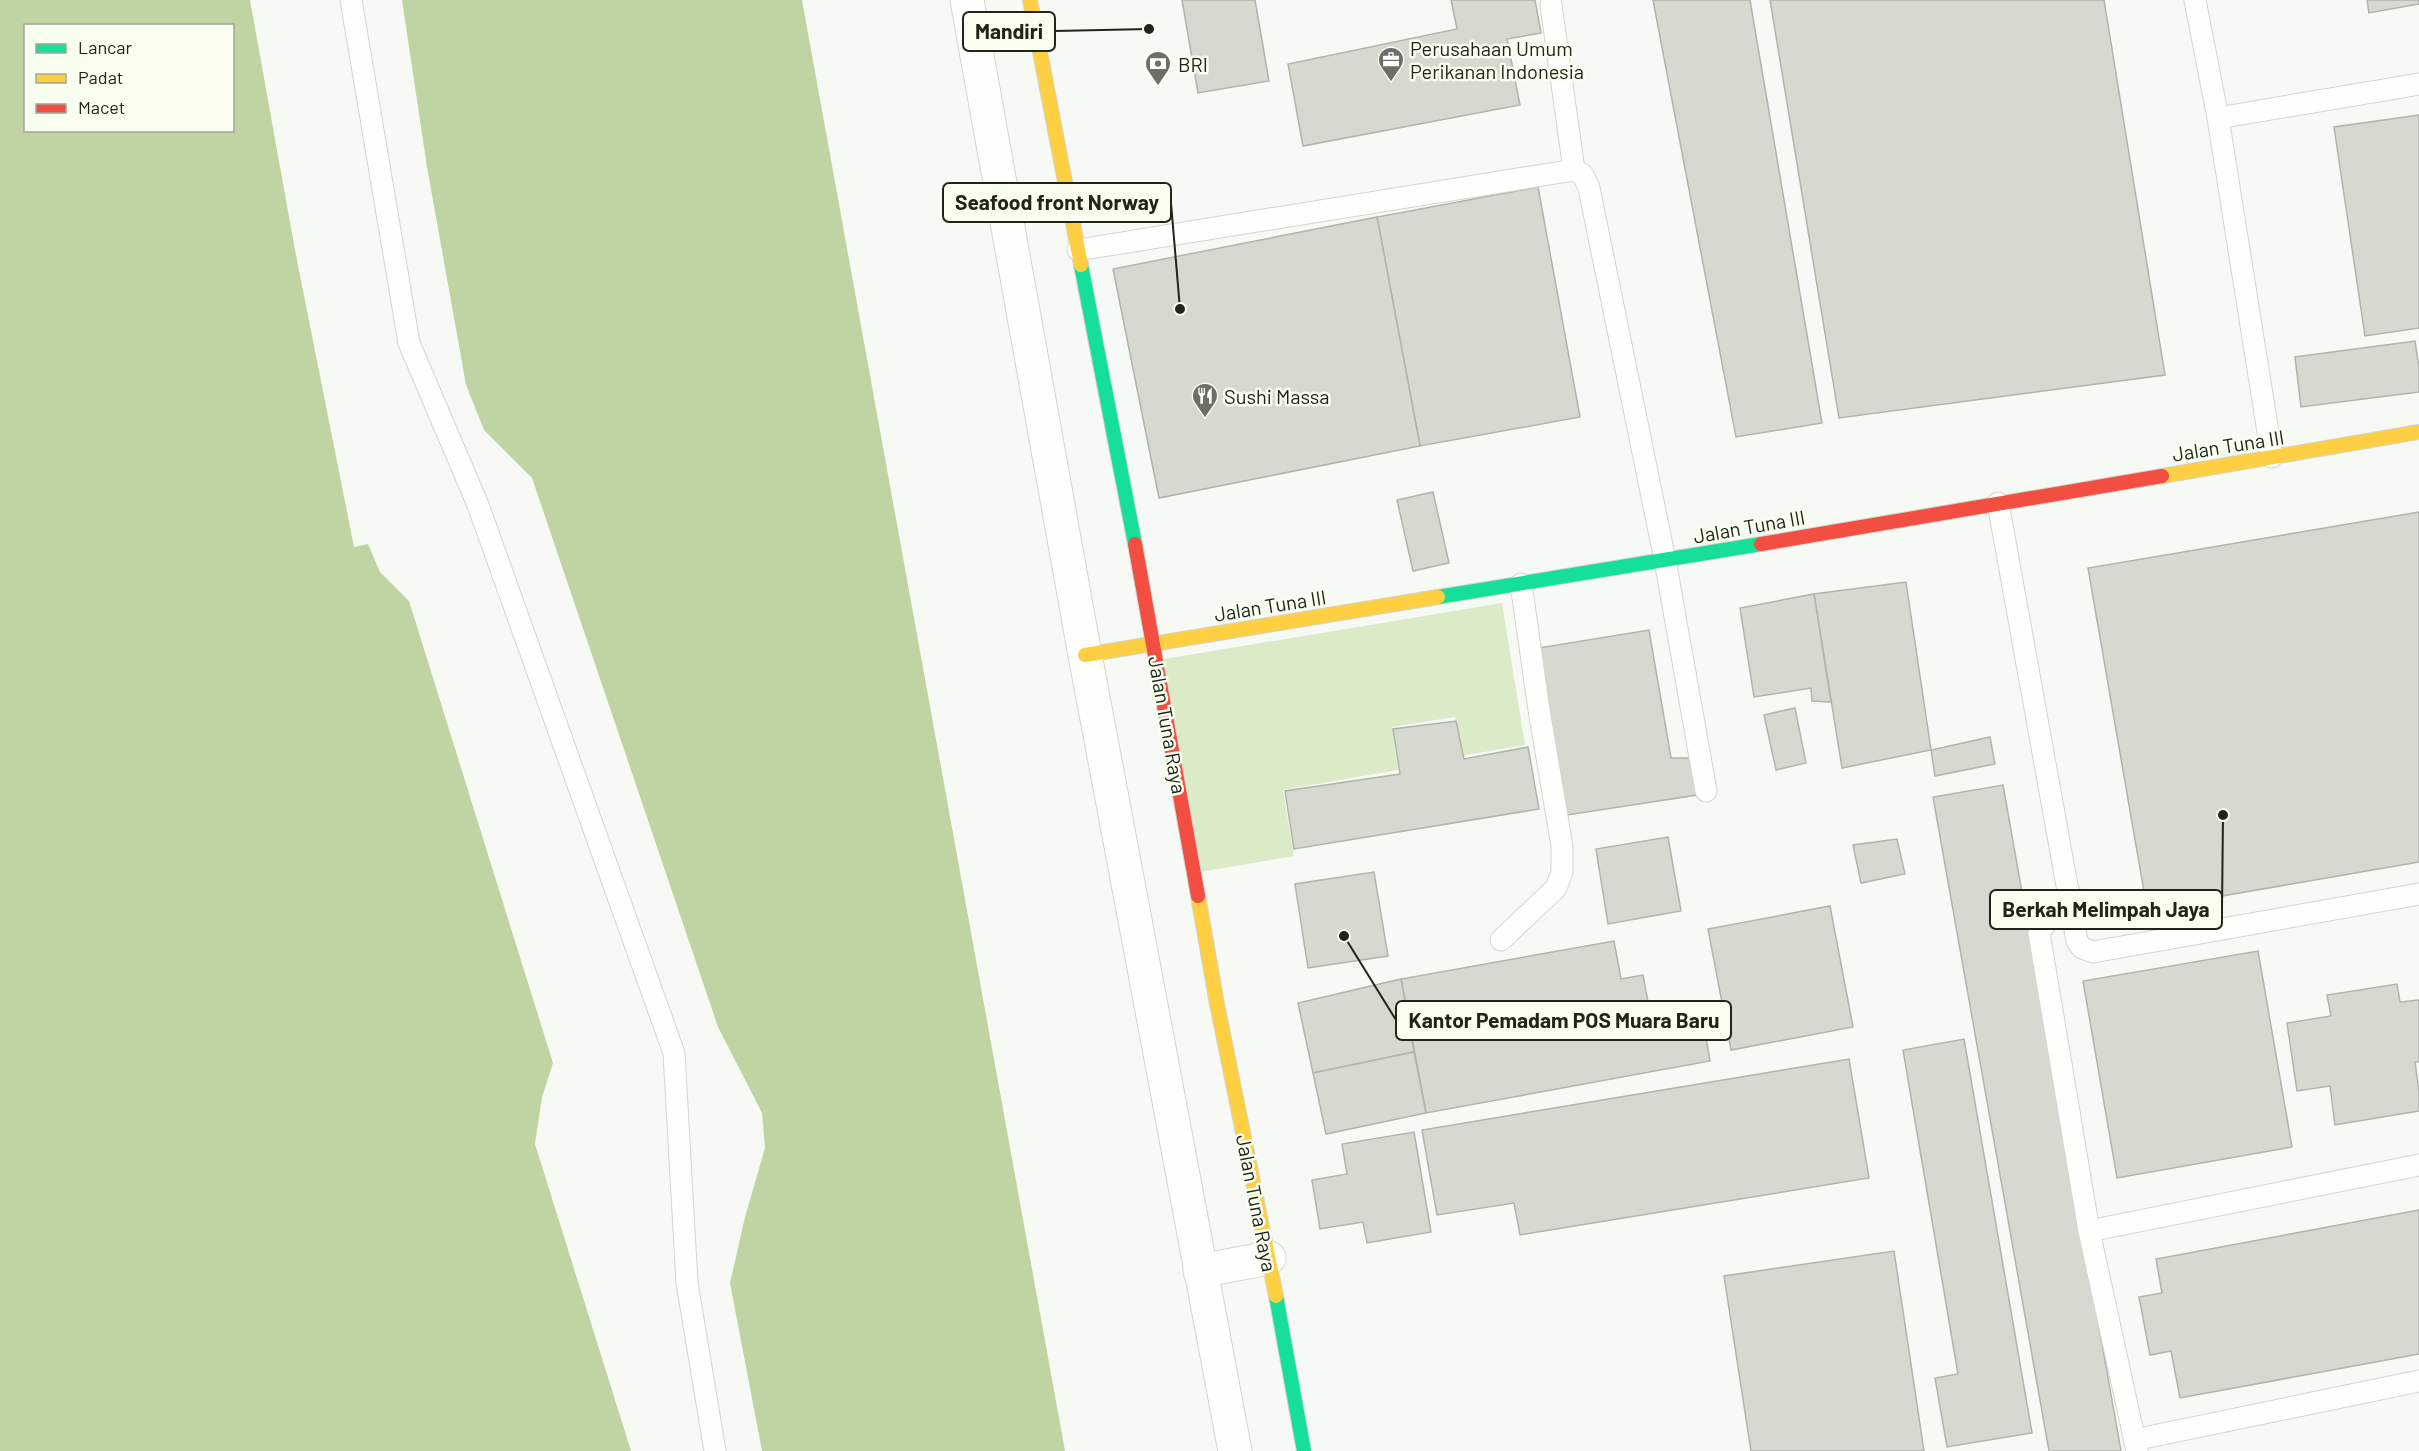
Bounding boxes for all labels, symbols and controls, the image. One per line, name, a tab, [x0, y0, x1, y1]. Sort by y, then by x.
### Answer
callout: Mandiri	[963, 12, 1055, 51]
text: Mandiri	[975, 18, 1043, 43]
legend	[24, 24, 234, 132]
text: Lancar	[78, 36, 133, 58]
place label: Perusahaan Umum Perikanan Indonesia	[1410, 36, 1584, 83]
office icon: Perusahaan Umum Perikanan Indonesia	[1376, 45, 1406, 83]
bank icon: BRI	[1143, 49, 1173, 87]
place label: BRI	[1178, 52, 1208, 76]
text: Padat	[78, 66, 123, 88]
text: Macet	[78, 96, 125, 118]
callout: Seafood front Norway	[943, 183, 1171, 222]
text: Seafood front Norway	[955, 189, 1159, 214]
restaurant icon: Sushi Massa	[1190, 381, 1220, 419]
place label: Sushi Massa	[1224, 384, 1330, 408]
street label: Jalan Tuna III	[2170, 424, 2286, 466]
street label: Jalan Tuna III	[1691, 504, 1807, 548]
street label: Jalan Tuna III	[1212, 584, 1328, 626]
street label: Jalan Tuna Raya	[1144, 654, 1192, 796]
callout: Berkah Melimpah Jaya	[1990, 890, 2222, 929]
text: Berkah Melimpah Jaya	[2002, 896, 2210, 921]
callout: Kantor Pemadam POS Muara Baru	[1396, 1001, 1731, 1040]
text: Kantor Pemadam POS Muara Baru	[1409, 1007, 1719, 1032]
street label: Jalan Tuna Raya	[1232, 1132, 1282, 1274]

